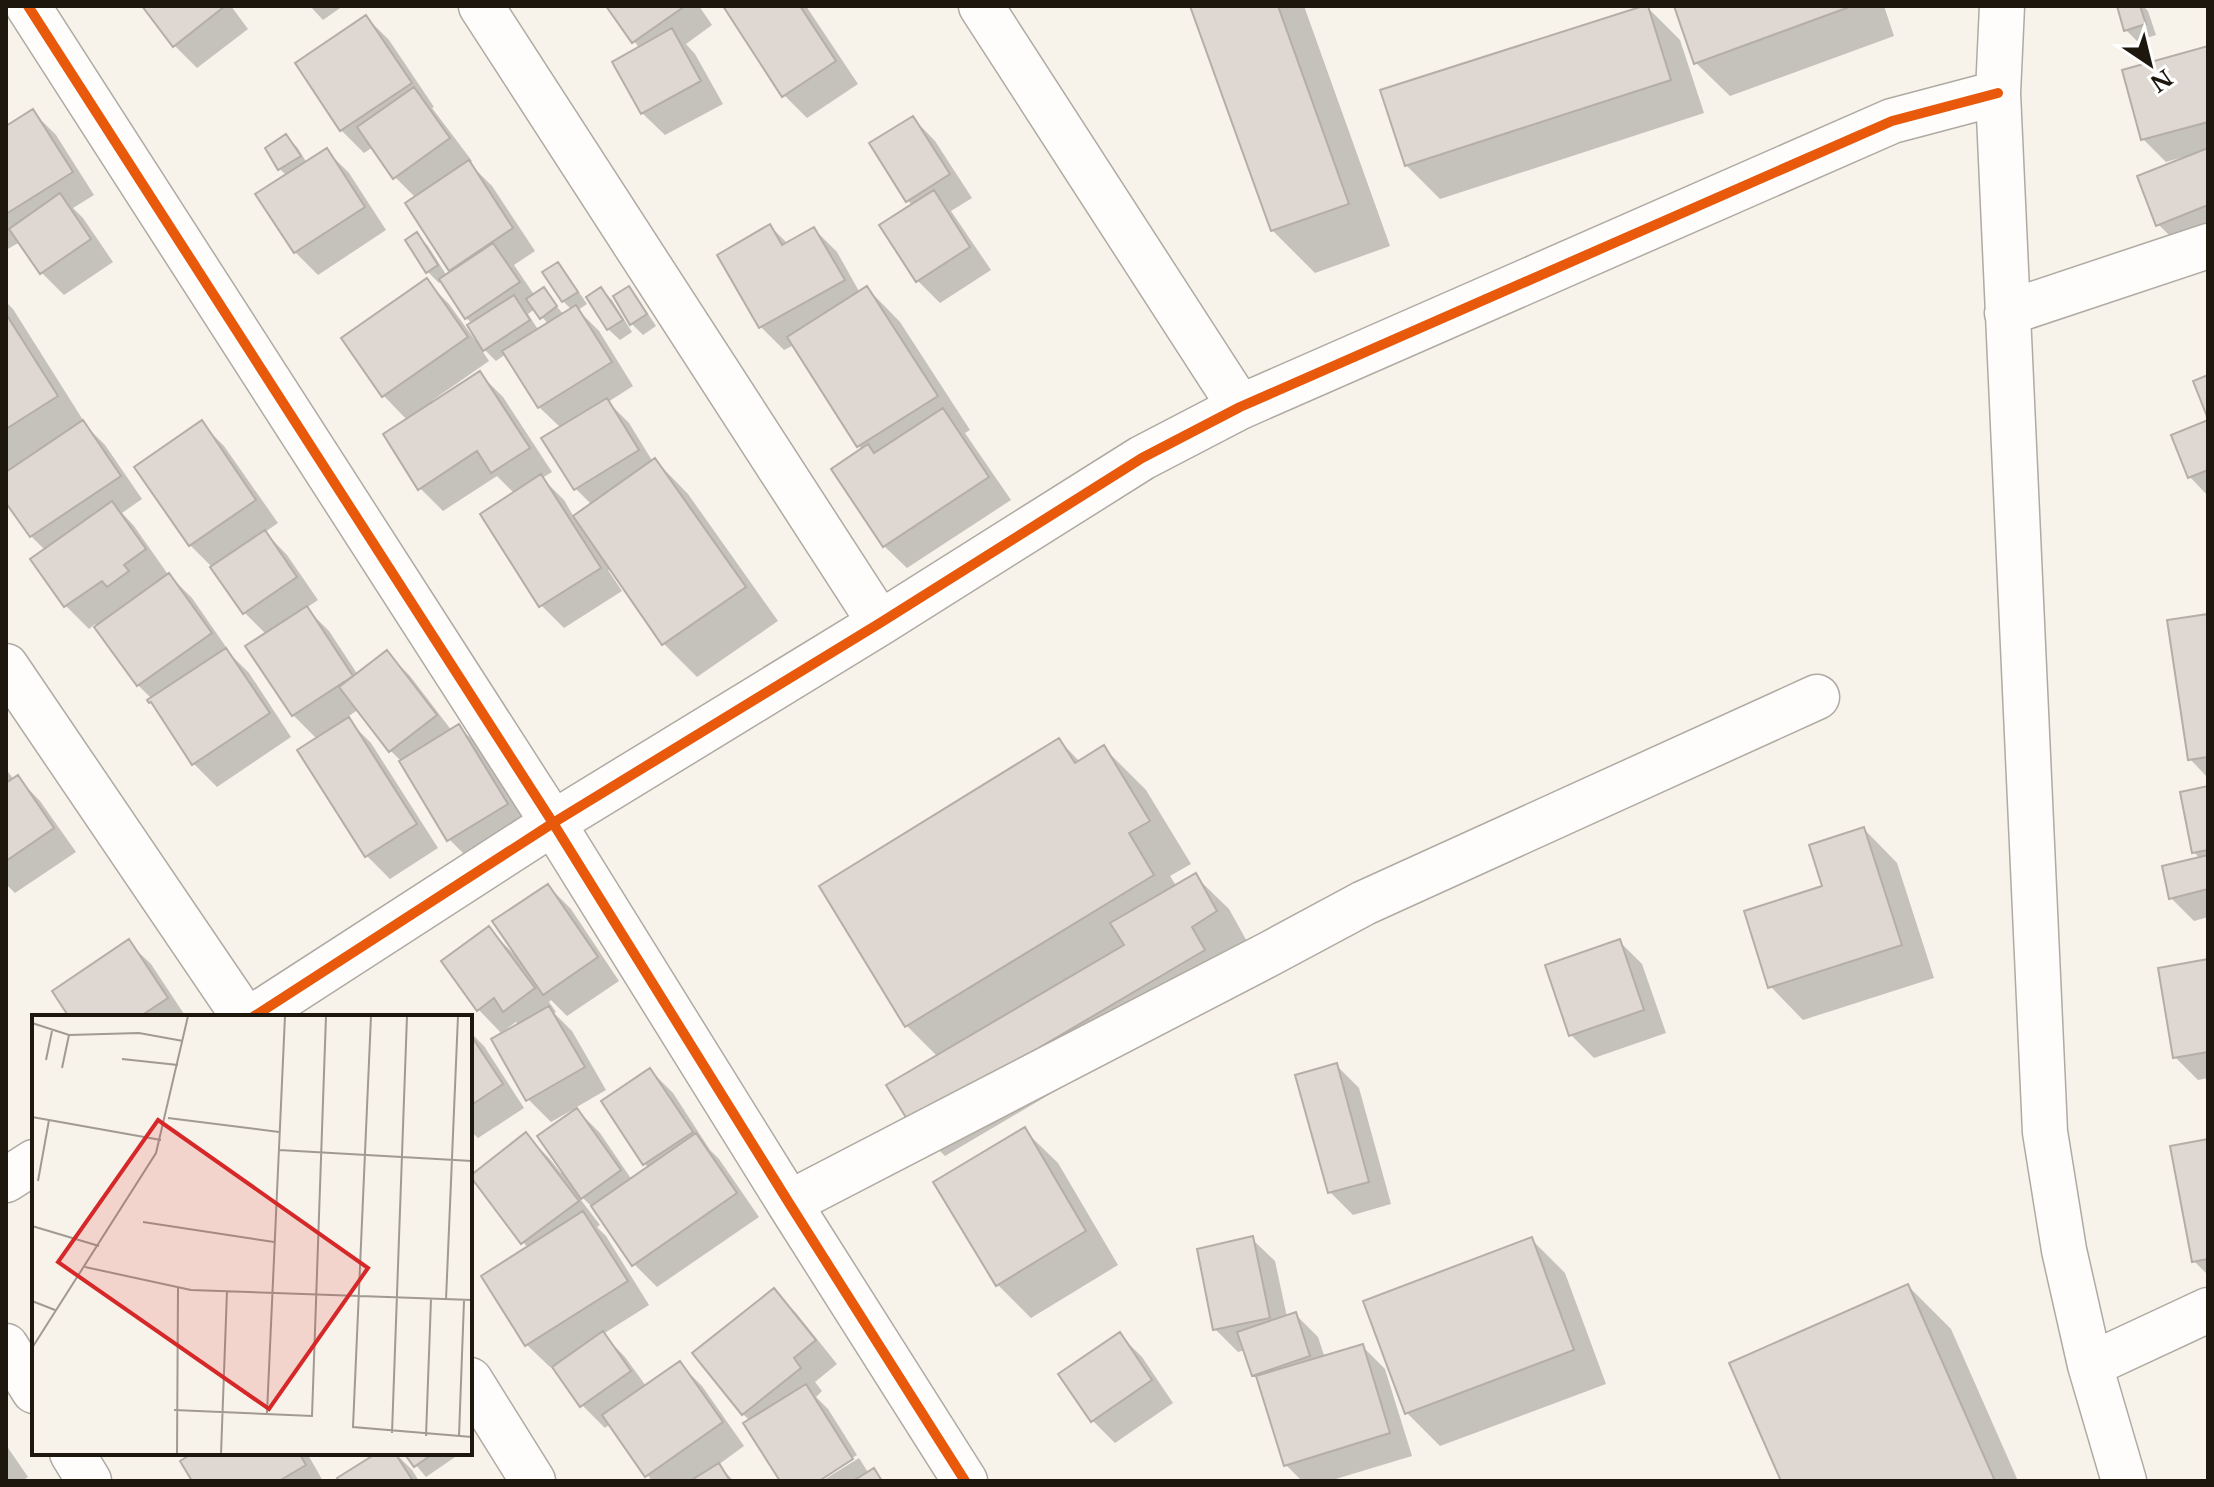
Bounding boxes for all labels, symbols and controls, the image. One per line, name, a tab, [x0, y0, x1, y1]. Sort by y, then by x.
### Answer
north arrow	[2110, 24, 2190, 104]
text: N	[2145, 63, 2177, 97]
inset map	[32, 1015, 472, 1455]

